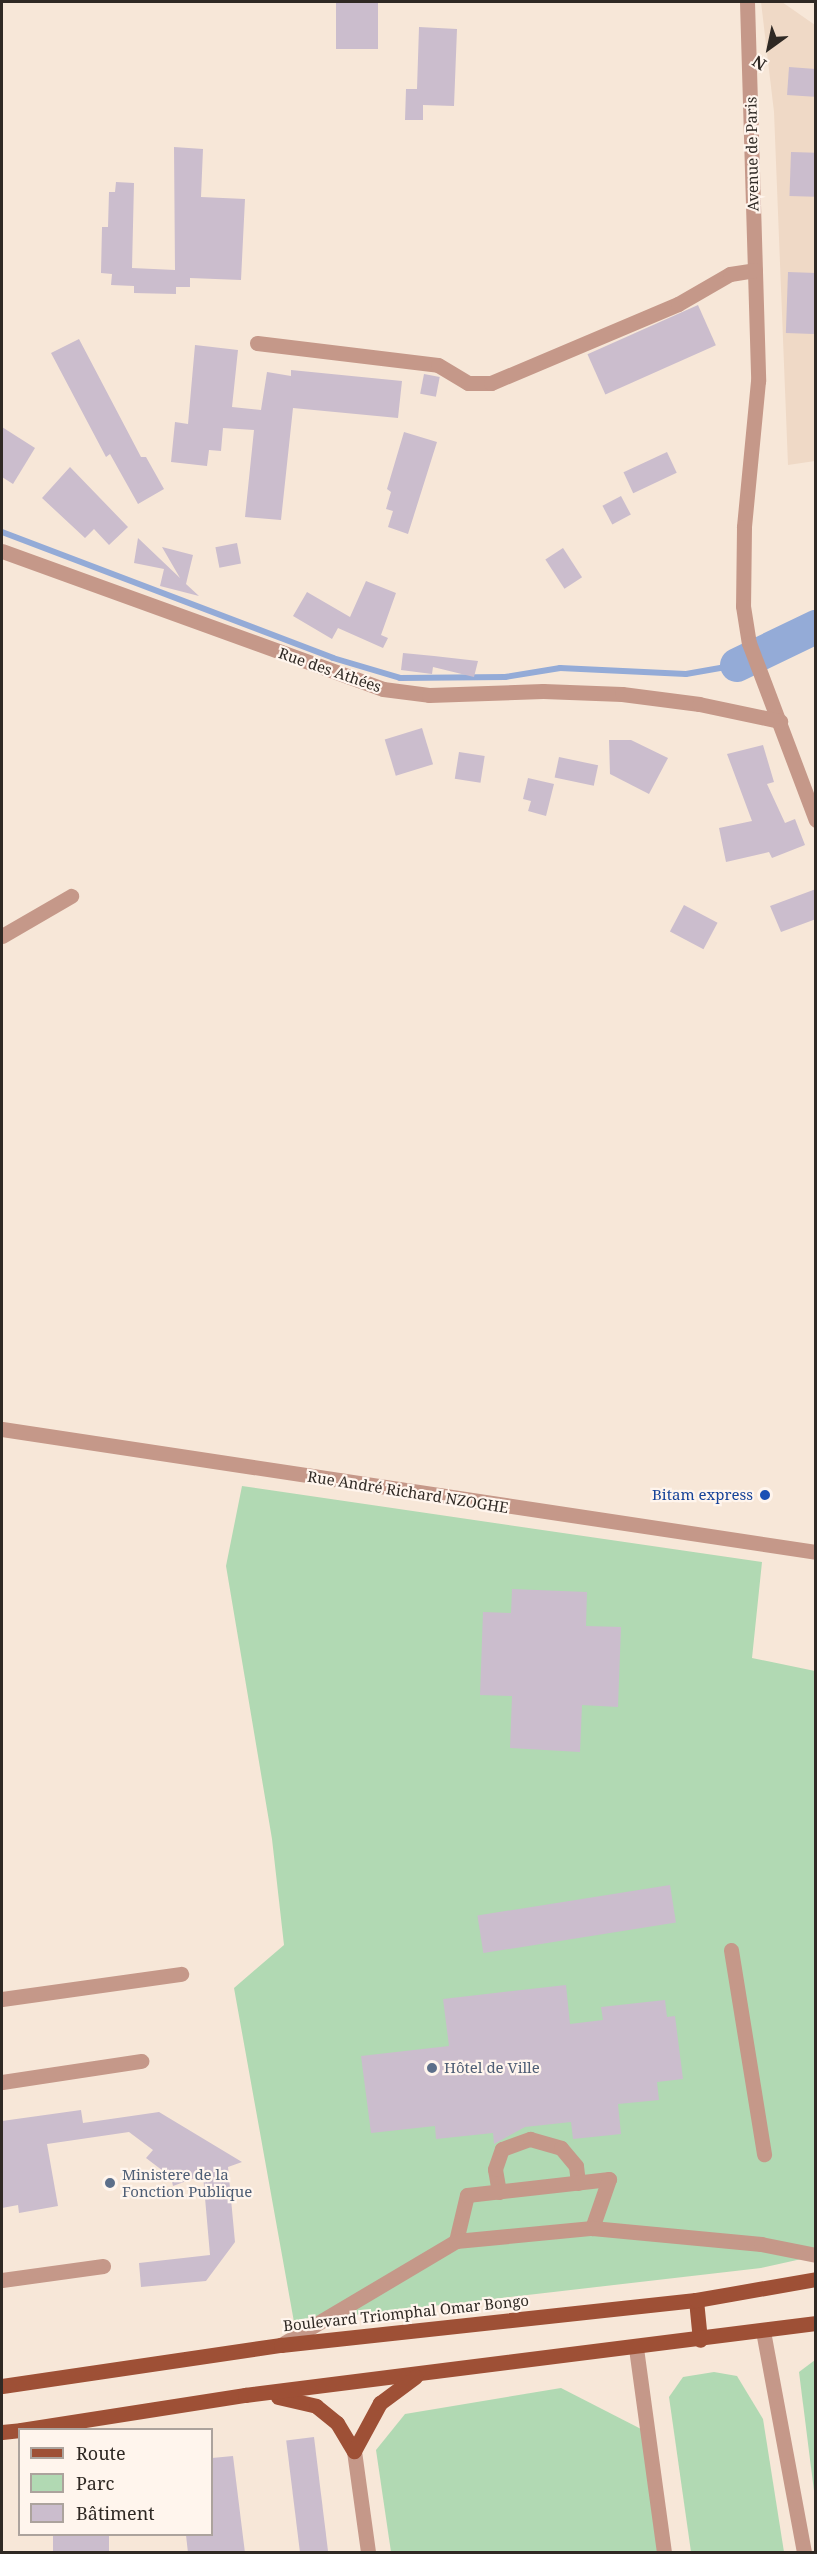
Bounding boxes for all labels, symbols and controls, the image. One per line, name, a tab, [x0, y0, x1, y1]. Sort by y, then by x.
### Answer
north arrow	[739, 18, 799, 78]
text: N	[748, 50, 770, 76]
street label: Avenue de Paris	[742, 96, 762, 212]
street label: Rue des Athées	[276, 644, 384, 696]
street label: Rue André Richard NZOGHE	[306, 1467, 510, 1517]
place label: Bitam express	[652, 1486, 753, 1504]
marker: Bitam express	[758, 1488, 772, 1502]
place label: Hôtel de Ville	[444, 2059, 540, 2077]
marker: Hôtel de Ville	[425, 2061, 439, 2075]
place label: Ministere de la Fonction Publique	[122, 2165, 252, 2200]
marker: Ministere de la Fonction Publique	[103, 2176, 117, 2190]
street label: Boulevard Triomphal Omar Bongo	[282, 2291, 530, 2335]
legend	[18, 2428, 213, 2536]
text: Route	[76, 2441, 126, 2465]
text: Parc	[76, 2471, 114, 2495]
text: Bâtiment	[76, 2501, 155, 2525]

